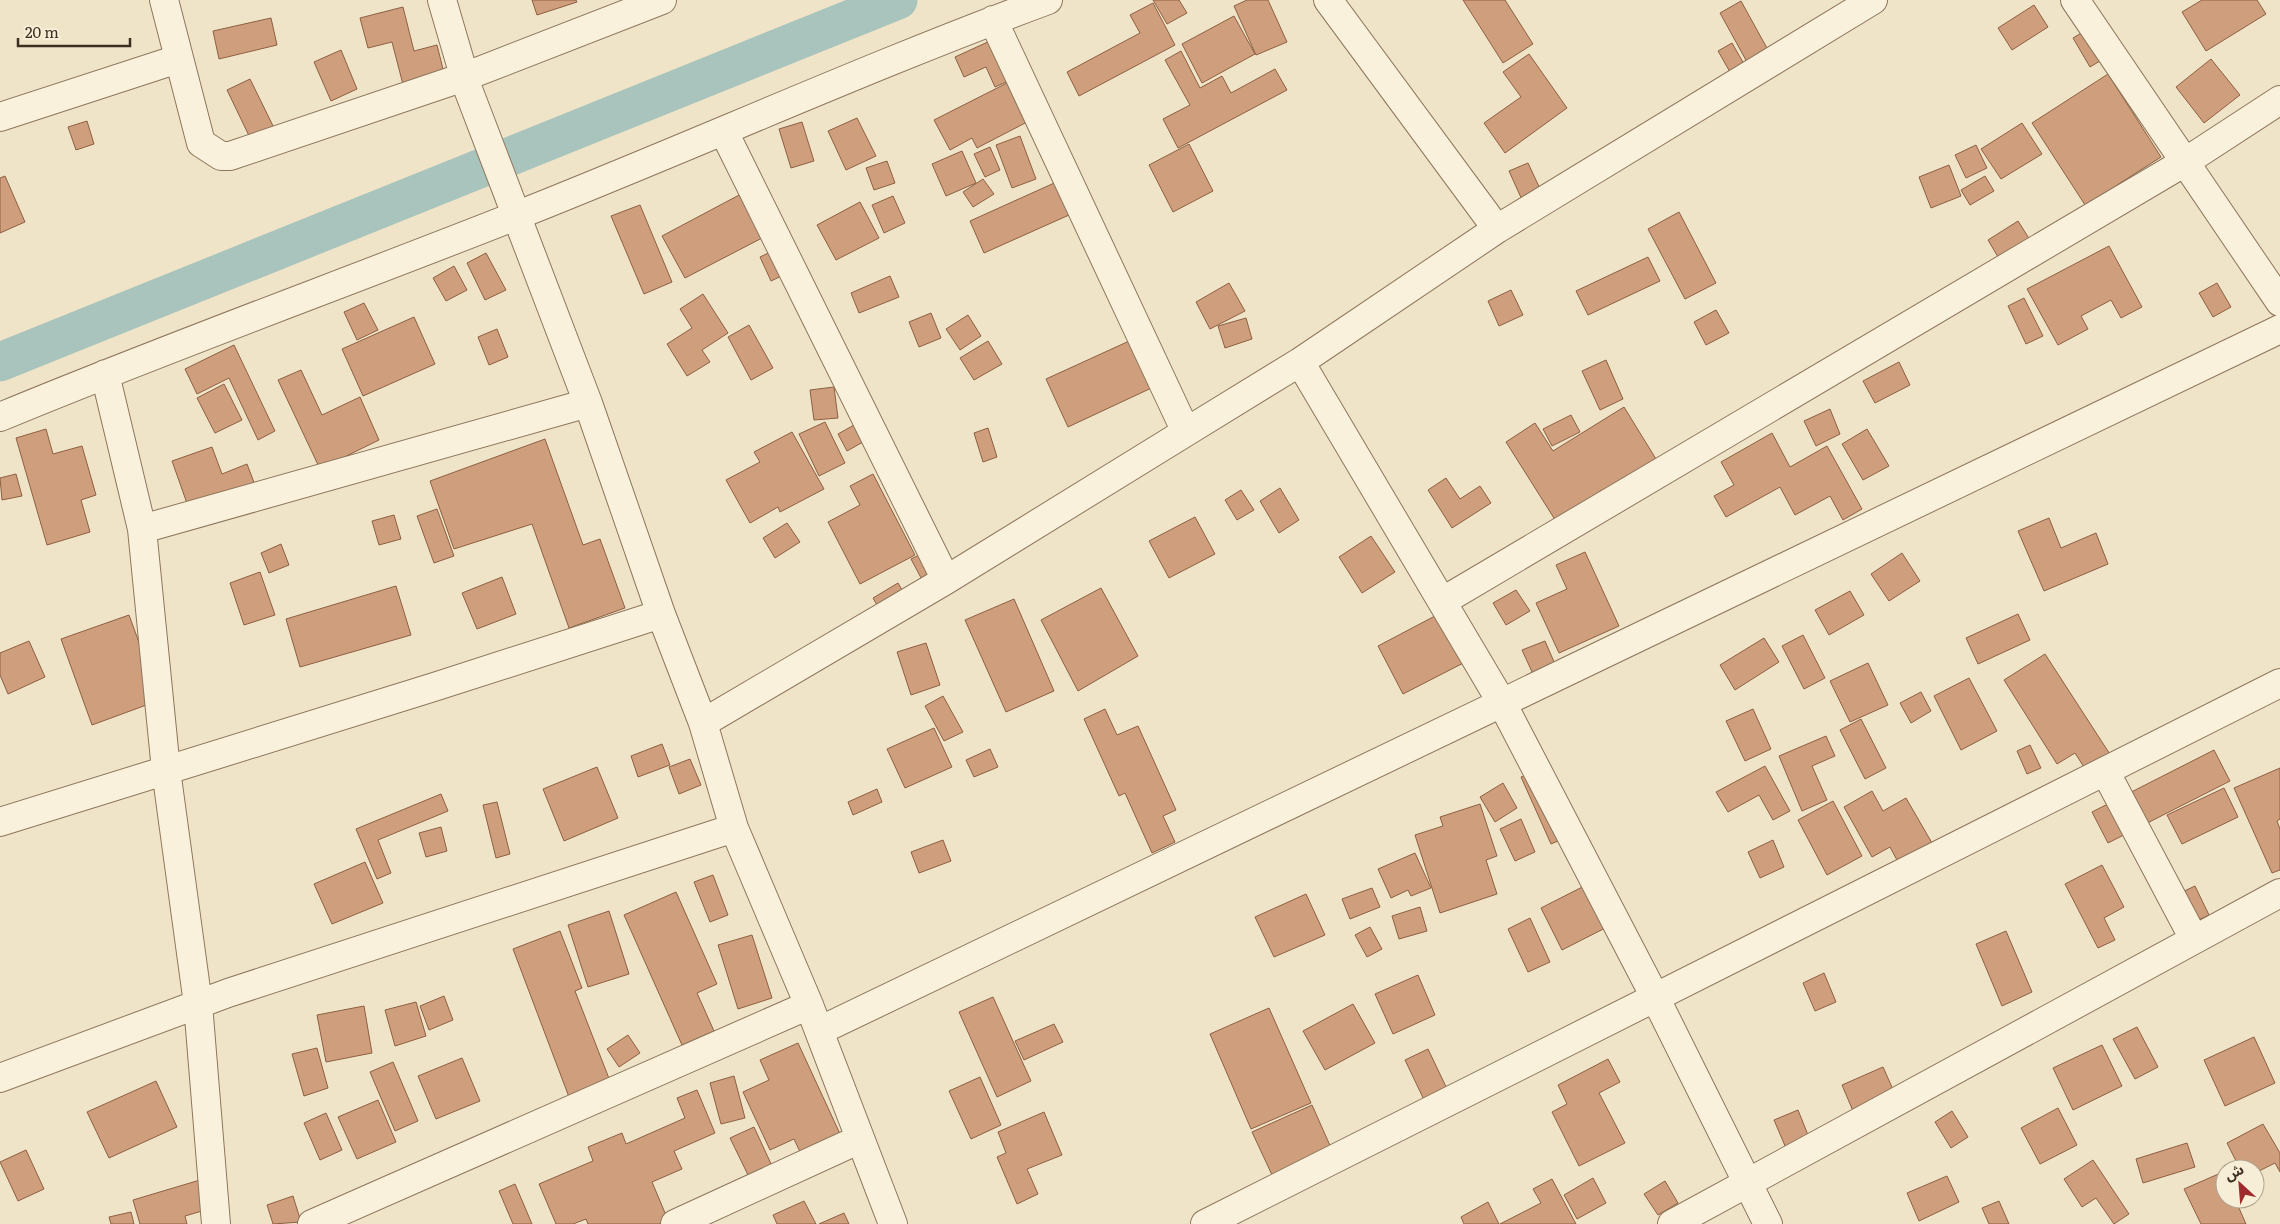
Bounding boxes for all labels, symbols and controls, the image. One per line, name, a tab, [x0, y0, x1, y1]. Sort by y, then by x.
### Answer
scale bar	[18, 15, 130, 47]
text: 20 m	[25, 20, 59, 43]
text: ش	[2221, 1158, 2247, 1185]
north arrow	[2215, 1159, 2265, 1209]

